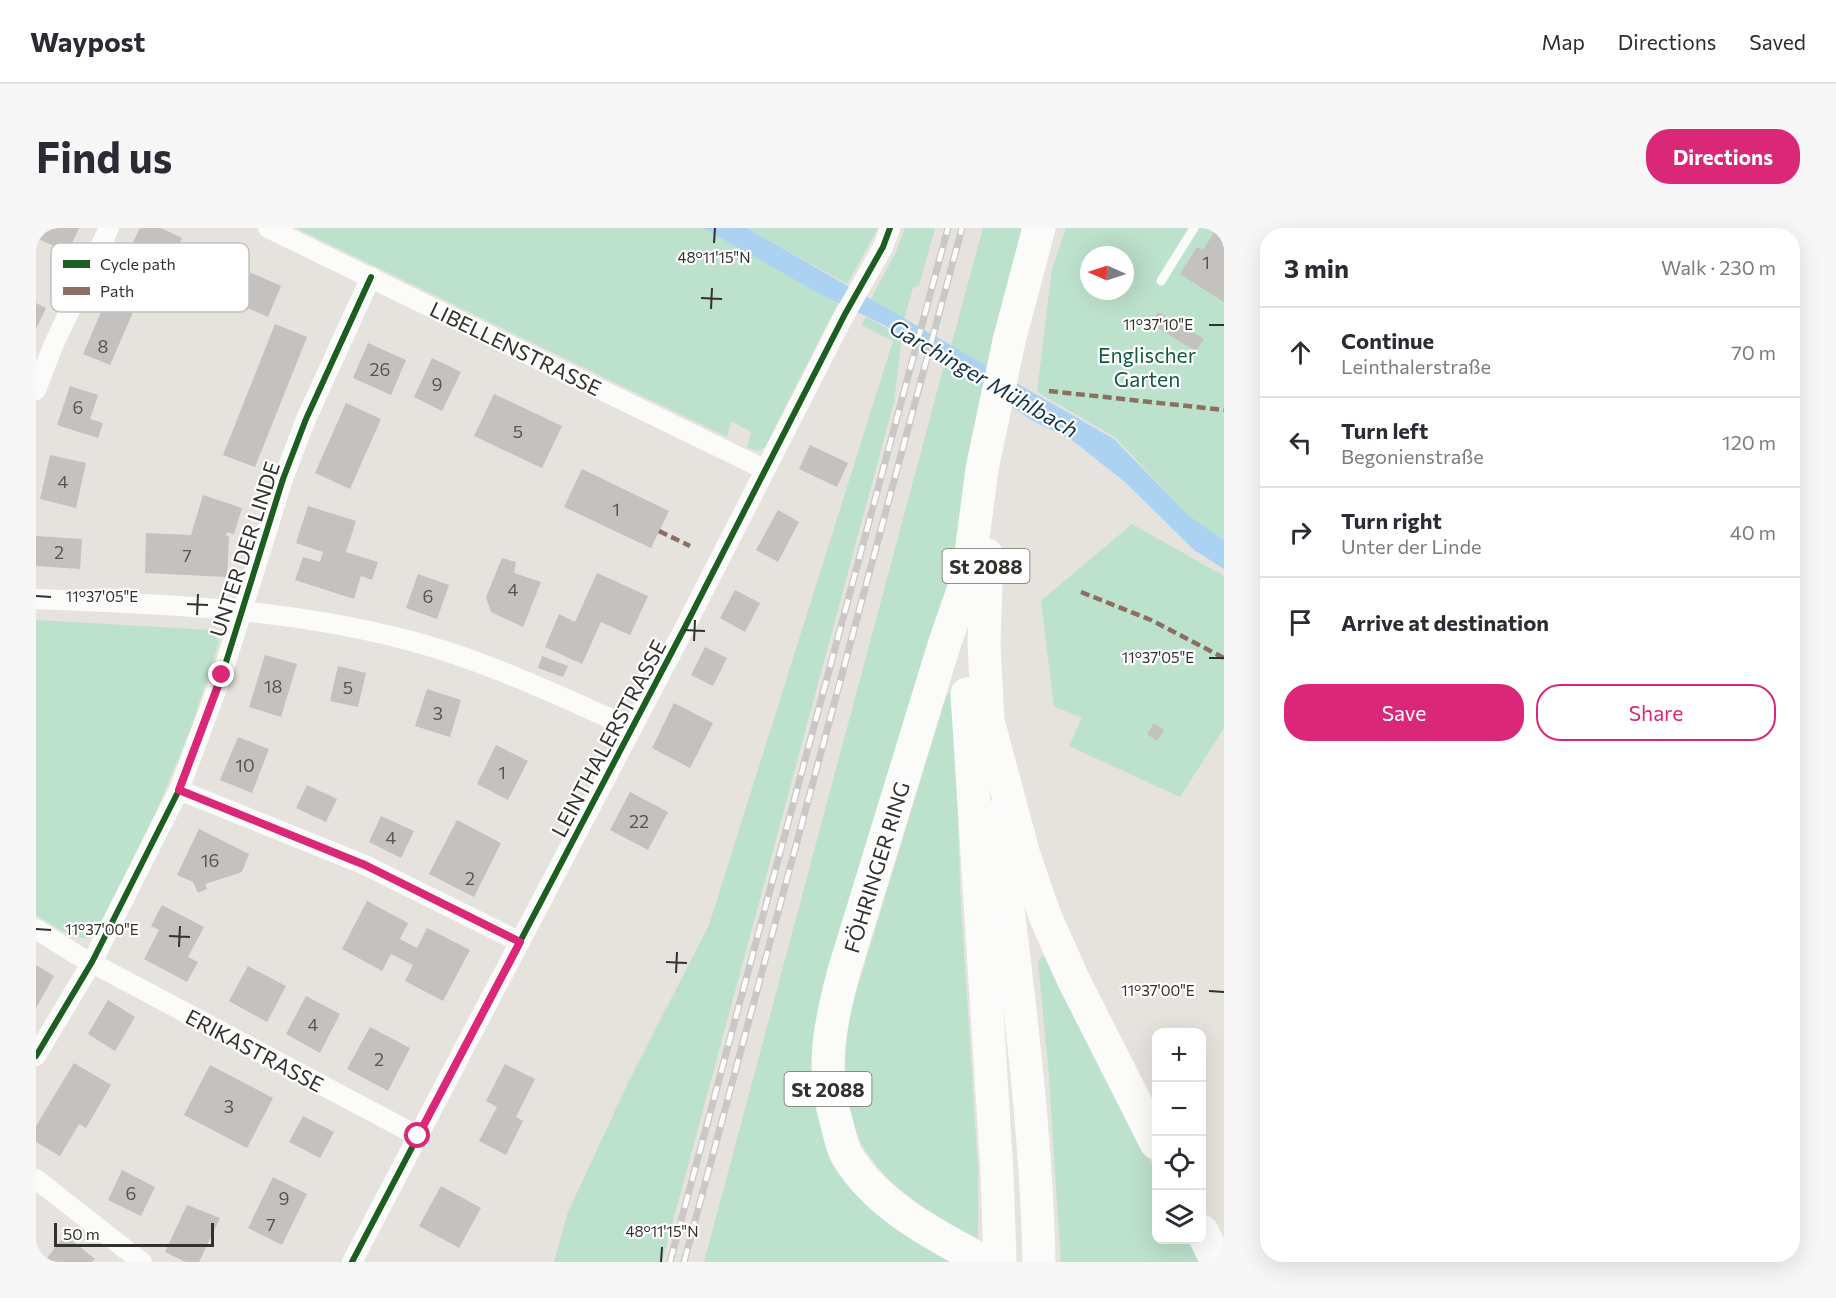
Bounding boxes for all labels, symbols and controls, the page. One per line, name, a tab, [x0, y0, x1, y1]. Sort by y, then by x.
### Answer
text: Waypost	[30, 24, 145, 58]
text: Map	[1542, 29, 1585, 54]
text: Directions	[1618, 29, 1716, 54]
text: Saved	[1749, 29, 1806, 54]
button: Directions	[1646, 129, 1800, 184]
text: Find us	[36, 130, 172, 182]
legend	[51, 243, 249, 312]
north arrow	[1080, 246, 1134, 300]
text: 48°11'15"N	[678, 248, 750, 266]
house number: 1	[1202, 251, 1210, 273]
text: 3 min	[1284, 252, 1349, 283]
text: Cycle path	[100, 254, 176, 273]
text: Walk · 230 m	[1661, 255, 1776, 279]
text: Path	[100, 281, 134, 300]
street label: LIBELLENSTRASSE	[426, 296, 606, 400]
water label: Garchinger Mühlbach	[885, 313, 1083, 443]
text: 11°37'10"E	[1123, 315, 1193, 333]
text: Continue	[1341, 327, 1434, 354]
house number: 8	[98, 335, 109, 357]
icon: ahead	[1284, 336, 1317, 369]
text: 70 m	[1731, 340, 1776, 364]
park label: Englischer Garten	[1098, 342, 1196, 391]
text: Leinthalerstraße	[1341, 354, 1491, 378]
house number: 26	[370, 358, 390, 380]
house number: 9	[432, 373, 442, 395]
house number: 6	[73, 396, 83, 418]
text: Turn left	[1341, 417, 1428, 444]
house number: 5	[513, 420, 523, 442]
icon: left	[1284, 426, 1317, 459]
text: 120 m	[1722, 430, 1776, 454]
text: Begonienstraße	[1341, 444, 1484, 468]
street label: UNTER DER LINDE	[204, 458, 284, 640]
house number: 4	[58, 470, 69, 492]
house number: 1	[612, 498, 620, 520]
text: Turn right	[1341, 507, 1442, 534]
icon: right	[1284, 516, 1317, 549]
text: 40 m	[1730, 520, 1776, 544]
text: Unter der Linde	[1341, 534, 1482, 558]
house number: 2	[54, 541, 64, 563]
house number: 7	[182, 544, 192, 566]
road number: St 2088	[942, 549, 1030, 583]
house number: 4	[508, 578, 519, 600]
house number: 6	[423, 585, 433, 607]
text: 11°37'05"E	[66, 587, 138, 605]
icon: arrive	[1284, 606, 1317, 639]
text: Arrive at destination	[1341, 609, 1549, 636]
street label: LEINTHALERSTRASSE	[545, 635, 671, 841]
text: 11°37'05"E	[1122, 648, 1194, 666]
route end	[208, 661, 234, 687]
house number: 18	[264, 675, 282, 697]
house number: 5	[343, 676, 353, 698]
button: Save	[1284, 684, 1524, 741]
button: Share	[1536, 684, 1776, 741]
house number: 3	[433, 702, 443, 724]
house number: 10	[235, 754, 255, 776]
house number: 1	[498, 761, 506, 783]
street label: FÖHRINGER RING	[838, 778, 914, 956]
house number: 22	[629, 810, 649, 832]
house number: 4	[386, 826, 397, 848]
house number: 16	[201, 849, 219, 871]
house number: 2	[465, 867, 475, 889]
text: 11°37'00"E	[65, 920, 139, 938]
text: 11°37'00"E	[1121, 981, 1195, 999]
street label: ERIKASTRASSE	[182, 1003, 328, 1097]
house number: 4	[308, 1013, 319, 1035]
map controls	[1152, 1028, 1206, 1244]
button: +	[1152, 1028, 1206, 1082]
house number: 2	[374, 1048, 384, 1070]
road number: St 2088	[784, 1072, 872, 1106]
button: −	[1152, 1082, 1206, 1136]
house number: 3	[224, 1095, 234, 1117]
route start	[404, 1122, 430, 1148]
button: locate	[1152, 1136, 1206, 1190]
house number: 6	[126, 1182, 136, 1204]
house number: 9	[279, 1187, 289, 1209]
button: layers	[1152, 1190, 1206, 1244]
house number: 7	[266, 1213, 276, 1235]
scale bar	[54, 1220, 214, 1248]
text: 48°11'15"N	[626, 1222, 698, 1240]
text: 50 m	[63, 1224, 100, 1243]

